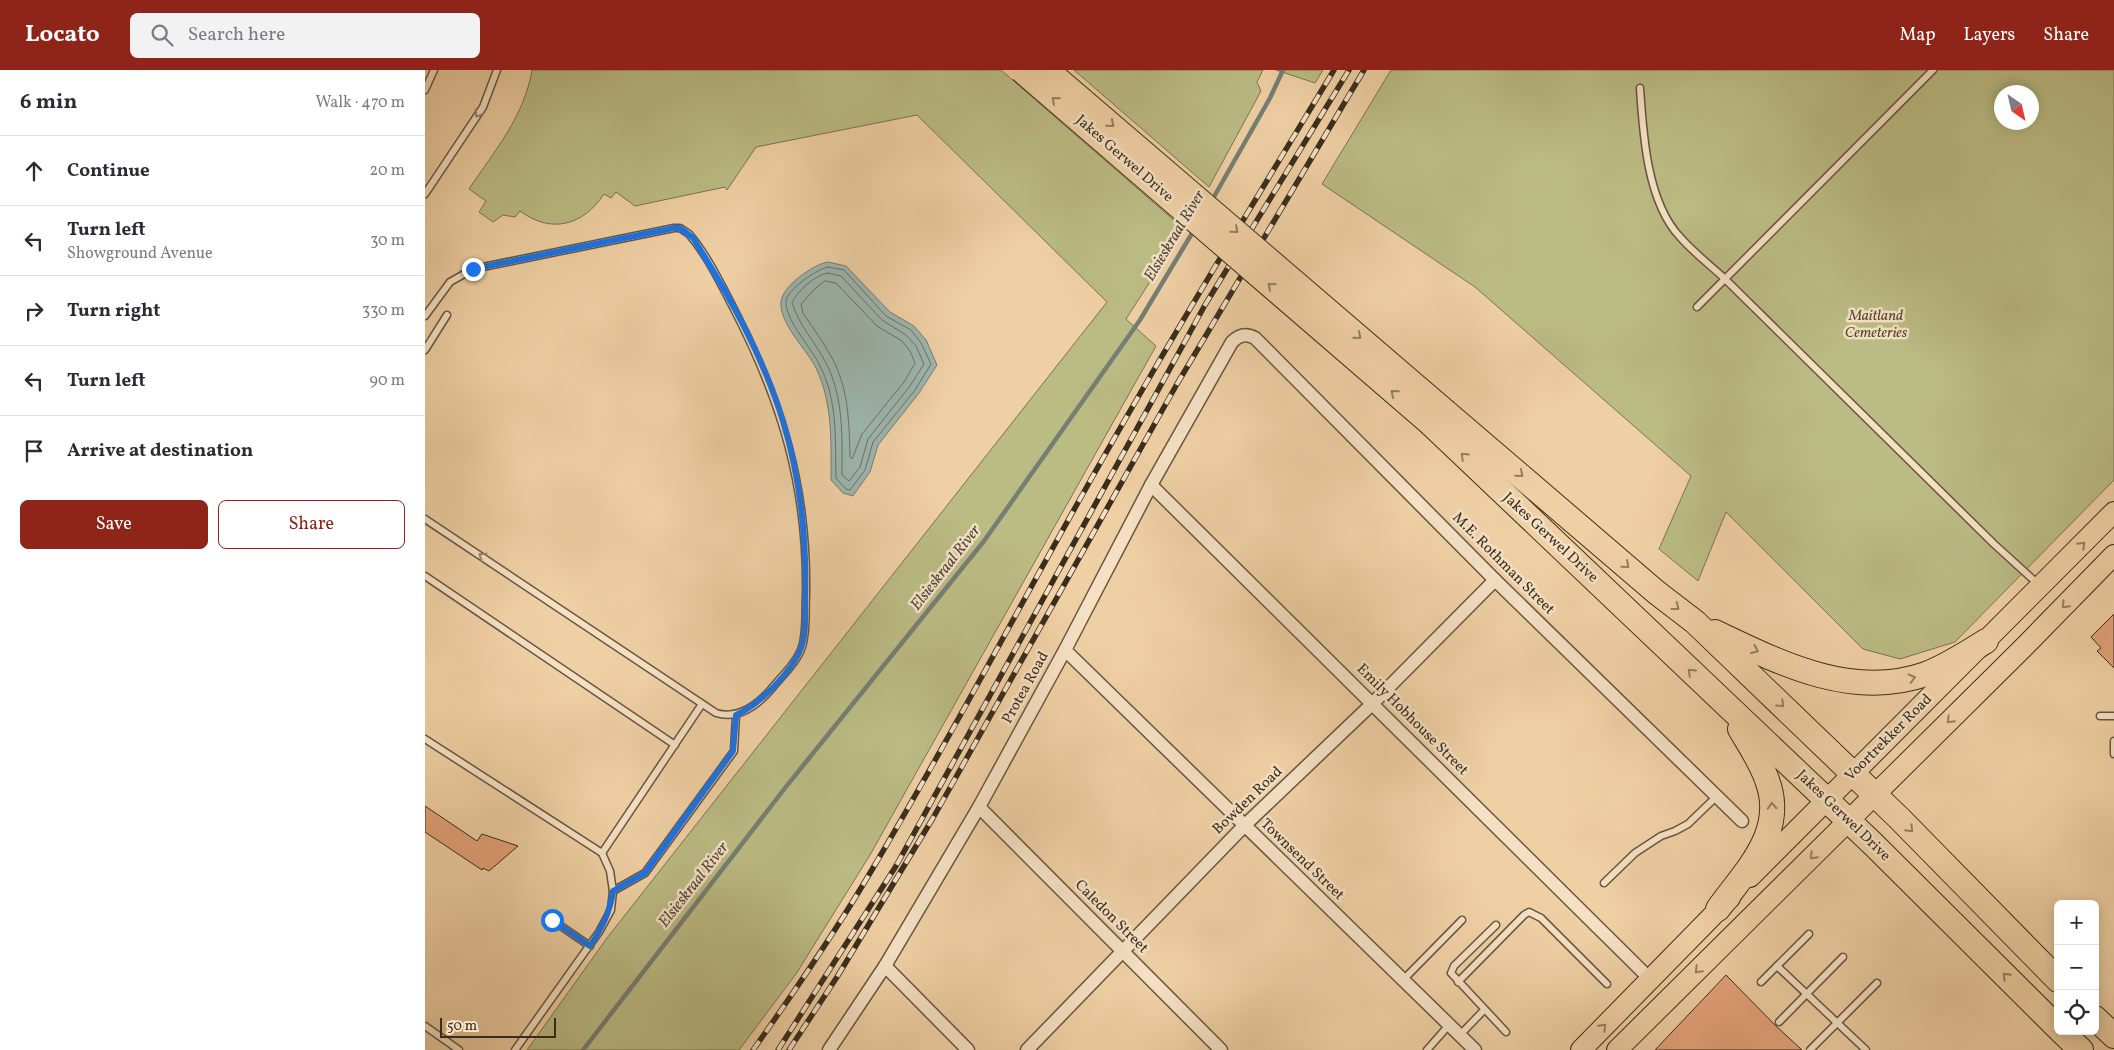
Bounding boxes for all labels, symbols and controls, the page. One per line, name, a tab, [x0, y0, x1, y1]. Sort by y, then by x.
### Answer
search box	[130, 13, 480, 58]
text: Locato	[25, 18, 100, 52]
icon: search	[148, 21, 176, 49]
text: Search here	[188, 22, 285, 48]
text: Map	[1899, 23, 1935, 48]
text: Layers	[1963, 23, 2015, 48]
text: Share	[2043, 23, 2089, 48]
north arrow	[1994, 85, 2039, 130]
text: 6 min	[20, 88, 77, 117]
text: Walk · 470 m	[315, 92, 405, 114]
one-way arrow	[1052, 97, 1061, 106]
one-way arrow	[475, 109, 485, 118]
street label: Jakes Gerwel Drive	[1070, 110, 1178, 208]
one-way arrow	[1106, 119, 1115, 128]
icon: ahead	[20, 157, 48, 185]
text: Continue	[67, 158, 150, 184]
text: 20 m	[370, 160, 405, 182]
water label: Elsieskraal River	[1139, 185, 1211, 286]
text: Turn left	[67, 217, 146, 243]
one-way arrow	[1229, 224, 1238, 233]
icon: left	[20, 227, 48, 255]
text: 30 m	[370, 230, 405, 252]
text: Showground Avenue	[67, 243, 213, 265]
route end	[462, 258, 485, 281]
one-way arrow	[1268, 284, 1277, 292]
icon: right	[20, 297, 48, 325]
text: Turn right	[67, 298, 160, 324]
text: 330 m	[362, 300, 405, 322]
park label: Maitland Cemeteries	[1845, 306, 1908, 344]
one-way arrow	[1352, 330, 1361, 339]
icon: left	[20, 367, 48, 395]
text: Turn left	[67, 368, 146, 394]
text: 90 m	[369, 370, 405, 392]
one-way arrow	[1391, 390, 1400, 398]
icon: arrive	[20, 437, 48, 465]
text: Arrive at destination	[67, 438, 253, 464]
one-way arrow	[1461, 453, 1470, 462]
one-way arrow	[1514, 469, 1523, 478]
street label: Jakes Gerwel Drive	[1498, 488, 1602, 588]
button: Save	[20, 500, 208, 549]
button: Share	[218, 500, 405, 549]
street label: M.E. Rothman Street	[1447, 508, 1559, 620]
water label: Elsieskraal River	[906, 520, 987, 615]
one-way arrow	[2076, 541, 2085, 550]
one-way arrow	[478, 553, 488, 562]
one-way arrow	[1620, 560, 1629, 569]
one-way arrow	[2062, 599, 2071, 608]
one-way arrow	[1670, 601, 1680, 610]
one-way arrow	[1750, 644, 1759, 655]
street label: Protea Road	[998, 648, 1054, 728]
street label: Emily Hobhouse Street	[1351, 659, 1473, 781]
one-way arrow	[1688, 669, 1697, 678]
one-way arrow	[1907, 673, 1915, 683]
street label: Voortrekker Road	[1841, 690, 1937, 786]
one-way arrow	[1776, 698, 1785, 707]
one-way arrow	[1947, 714, 1956, 723]
street label: Bowden Road	[1208, 762, 1288, 840]
street label: Jakes Gerwel Drive	[1791, 765, 1895, 867]
one-way arrow	[1767, 802, 1778, 810]
street label: Townsend Street	[1255, 814, 1349, 906]
one-way arrow	[1904, 823, 1913, 832]
water label: Elsieskraal River	[654, 837, 735, 932]
one-way arrow	[1810, 850, 1819, 859]
street label: Caledon Street	[1069, 875, 1153, 959]
map controls	[2054, 900, 2099, 1035]
button: +	[2054, 900, 2099, 945]
route start	[541, 909, 564, 932]
button: −	[2054, 945, 2099, 990]
one-way arrow	[1695, 964, 1704, 973]
one-way arrow	[2003, 973, 2012, 982]
button: locate	[2054, 990, 2099, 1035]
scale bar	[440, 1015, 556, 1038]
text: 50 m	[447, 1017, 477, 1036]
one-way arrow	[1597, 1024, 1606, 1033]

